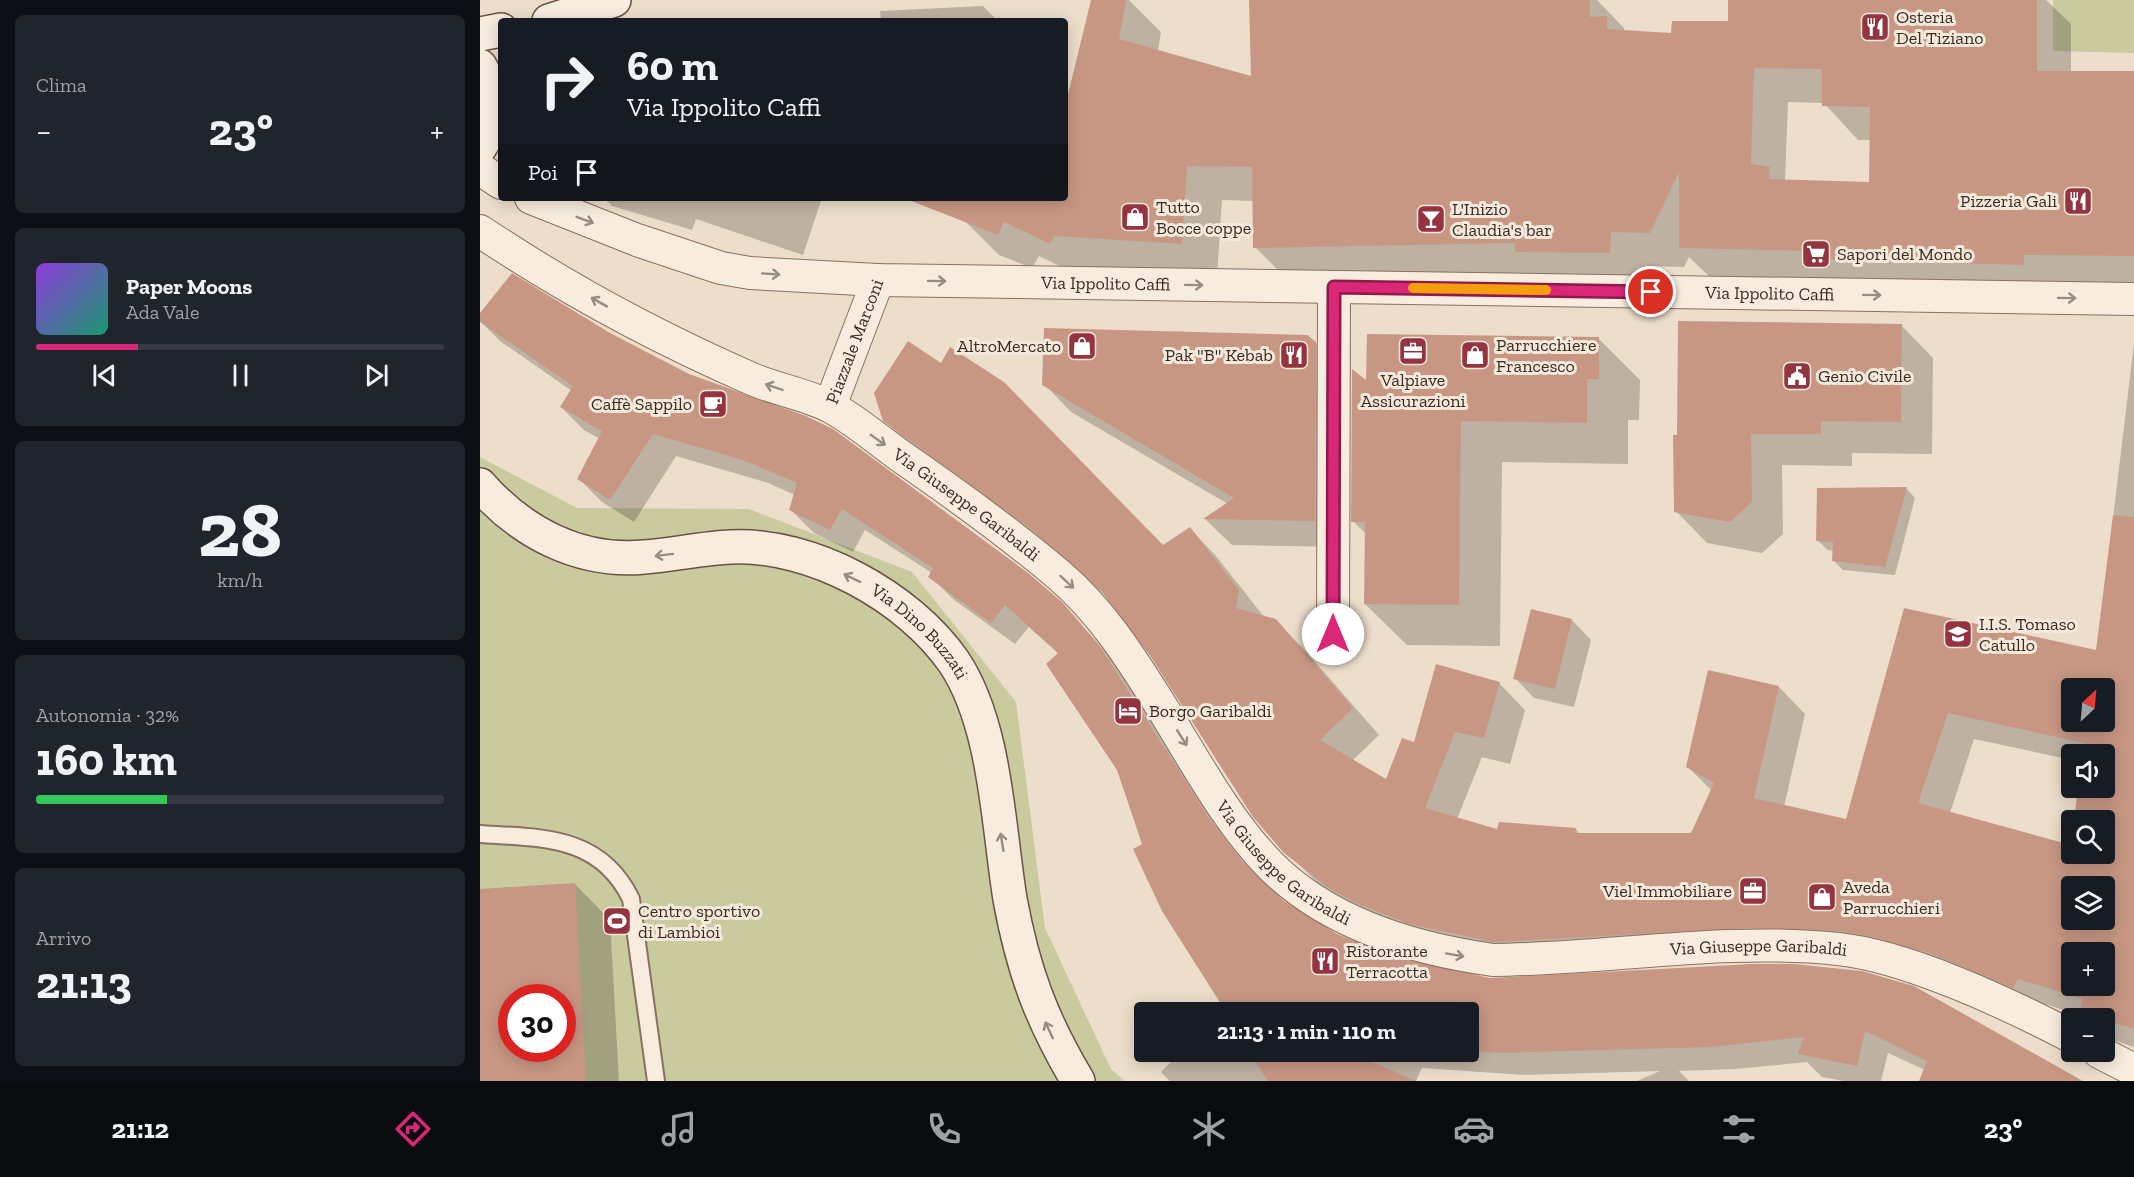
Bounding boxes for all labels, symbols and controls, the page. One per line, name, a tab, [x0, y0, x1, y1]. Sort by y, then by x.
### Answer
place label: Osteria Del Tiziano	[1896, 6, 1984, 49]
restaurant icon: Osteria Del Tiziano	[1859, 11, 1891, 43]
text: 60 m	[627, 40, 718, 91]
icon: right	[528, 42, 606, 120]
text: Clima	[36, 73, 87, 97]
text: Via Ippolito Caffi	[627, 91, 821, 123]
text: 23°	[209, 103, 273, 157]
text: −	[36, 111, 51, 150]
text: +	[430, 111, 444, 150]
icon: arrive	[570, 156, 603, 189]
text: Poi	[528, 159, 558, 186]
restaurant icon: Pizzeria Gali	[2062, 185, 2094, 217]
place label: Pizzeria Gali	[1960, 190, 2057, 212]
place label: Tutto Bocce coppe	[1156, 196, 1251, 239]
place label: L'Inizio Claudia's bar	[1452, 198, 1552, 241]
shop icon: Tutto Bocce coppe	[1119, 201, 1151, 233]
bar icon: L'Inizio Claudia's bar	[1415, 203, 1447, 235]
one-way arrow	[575, 215, 594, 226]
supermarket icon: Sapori del Mondo	[1800, 238, 1832, 270]
place label: Sapori del Mondo	[1837, 243, 1972, 265]
pin	[1625, 266, 1676, 317]
one-way arrow	[761, 269, 780, 280]
street label: Via Ippolito Caffi	[1040, 271, 1171, 295]
text: Paper Moons	[126, 273, 252, 300]
one-way arrow	[926, 275, 946, 287]
icon: arrive	[1634, 275, 1667, 308]
street label: Piazzale Marconi	[821, 276, 888, 407]
one-way arrow	[1184, 279, 1204, 291]
street label: Via Ippolito Caffi	[1704, 281, 1835, 305]
one-way arrow	[1862, 289, 1882, 301]
one-way arrow	[2057, 292, 2077, 304]
one-way arrow	[591, 296, 608, 308]
text: Ada Vale	[126, 300, 199, 324]
shop icon: AltroMercato	[1066, 330, 1098, 362]
place label: Parrucchiere Francesco	[1496, 334, 1596, 377]
place label: AltroMercato	[957, 335, 1061, 357]
office icon: Valpiave Assicurazioni	[1397, 335, 1429, 367]
restaurant icon: Pak "B" Kebab	[1278, 339, 1310, 371]
shop icon: Parrucchiere Francesco	[1459, 339, 1491, 371]
place label: Pak "B" Kebab	[1165, 344, 1273, 366]
icon: previous	[88, 359, 121, 392]
icon: pause	[224, 359, 257, 392]
icon: next	[360, 359, 393, 392]
public building icon: Genio Civile	[1781, 360, 1813, 392]
place label: Genio Civile	[1818, 365, 1911, 387]
place label: Valpiave Assicurazioni	[1360, 369, 1466, 412]
one-way arrow	[765, 381, 784, 392]
cafe icon: Caffè Sappilo	[697, 388, 729, 420]
place label: Caffè Sappilo	[591, 393, 692, 415]
one-way arrow	[869, 434, 885, 446]
street label: Via Giuseppe Garibaldi	[888, 443, 1045, 566]
text: 28	[198, 482, 282, 576]
one-way arrow	[654, 550, 674, 561]
text: km/h	[217, 568, 263, 592]
one-way arrow	[844, 571, 862, 583]
one-way arrow	[1059, 575, 1074, 589]
street label: Via Dino Buzzati	[866, 578, 973, 683]
position arrow	[1301, 602, 1365, 666]
place label: I.I.S. Tomaso Catullo	[1979, 613, 2076, 656]
school or university icon: I.I.S. Tomaso Catullo	[1942, 618, 1974, 650]
north arrow	[2061, 678, 2115, 732]
map controls	[2061, 678, 2115, 1062]
hotel icon: Borgo Garibaldi	[1112, 695, 1144, 727]
place label: Borgo Garibaldi	[1149, 700, 1272, 722]
text: Autonomia · 32%	[36, 703, 179, 727]
one-way arrow	[1175, 730, 1188, 747]
text: 160 km	[36, 733, 177, 787]
button: sound	[2061, 744, 2115, 798]
street label: Via Giuseppe Garibaldi	[1211, 795, 1355, 930]
button: search	[2061, 810, 2115, 864]
one-way arrow	[996, 833, 1007, 852]
office icon: Viel Immobiliare	[1737, 875, 1769, 907]
place label: Aveda Parrucchieri	[1843, 876, 1940, 919]
button: layers	[2061, 876, 2115, 930]
place label: Viel Immobiliare	[1602, 880, 1732, 902]
shop icon: Aveda Parrucchieri	[1806, 881, 1838, 913]
place label: Centro sportivo di Lambioi	[638, 900, 760, 943]
sports icon: Centro sportivo di Lambioi	[601, 905, 633, 937]
text: Arrivo	[36, 926, 91, 950]
street label: Via Giuseppe Garibaldi	[1668, 934, 1849, 961]
place label: Ristorante Terracotta	[1346, 940, 1428, 983]
button: +	[2061, 942, 2115, 996]
restaurant icon: Ristorante Terracotta	[1309, 945, 1341, 977]
one-way arrow	[1445, 949, 1464, 960]
text: 21:13	[36, 956, 132, 1010]
speed limit sign: 30	[498, 984, 576, 1062]
button: −	[2061, 1008, 2115, 1062]
text: 21:13 · 1 min · 110 m	[1217, 1018, 1396, 1045]
one-way arrow	[1043, 1022, 1055, 1040]
icon: directions	[392, 1108, 434, 1150]
icon: music	[658, 1108, 700, 1150]
icon: phone	[923, 1108, 965, 1150]
icon: climate	[1188, 1108, 1230, 1150]
icon: car	[1453, 1108, 1495, 1150]
icon: filters	[1718, 1108, 1760, 1150]
text: 21:12	[112, 1113, 169, 1145]
text: 23°	[1984, 1113, 2022, 1145]

